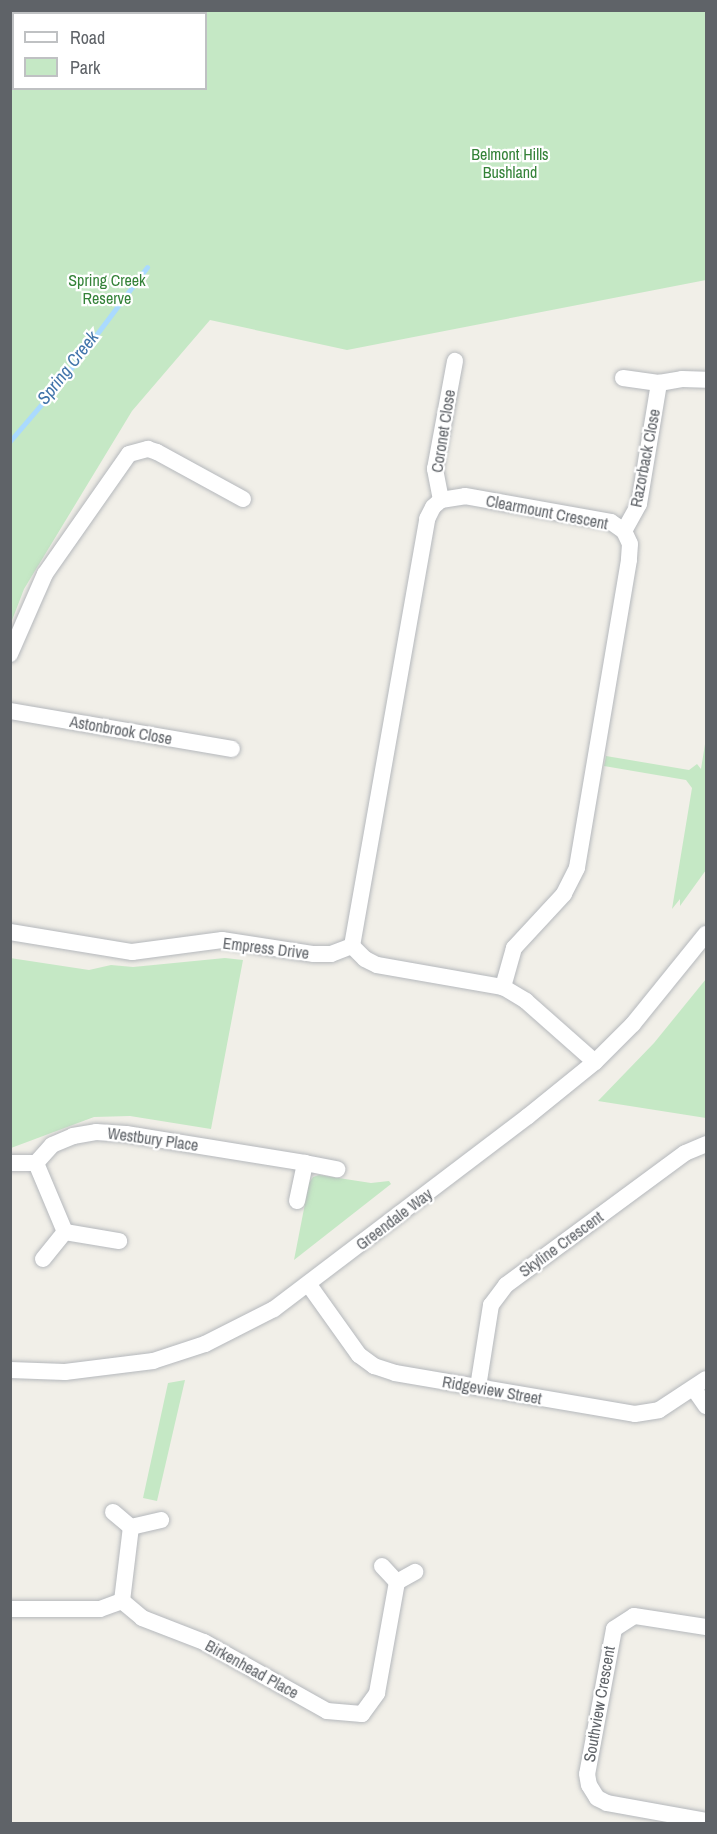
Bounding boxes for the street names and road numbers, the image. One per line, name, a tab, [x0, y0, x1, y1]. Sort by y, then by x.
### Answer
street label: Coronet Close	[427, 388, 459, 474]
street label: Razorback Close	[626, 407, 664, 509]
street label: Clearmount Crescent	[484, 491, 610, 533]
street label: Astonbrook Close	[68, 712, 174, 748]
street label: Empress Drive	[222, 933, 310, 963]
street label: Westbury Place	[106, 1123, 200, 1155]
street label: Greendale Way	[352, 1184, 436, 1254]
street label: Skyline Crescent	[515, 1207, 607, 1281]
street label: Ridgeview Street	[441, 1372, 543, 1408]
street label: Birkenhead Place	[202, 1635, 302, 1703]
street label: Southview Crescent	[579, 1645, 619, 1763]

